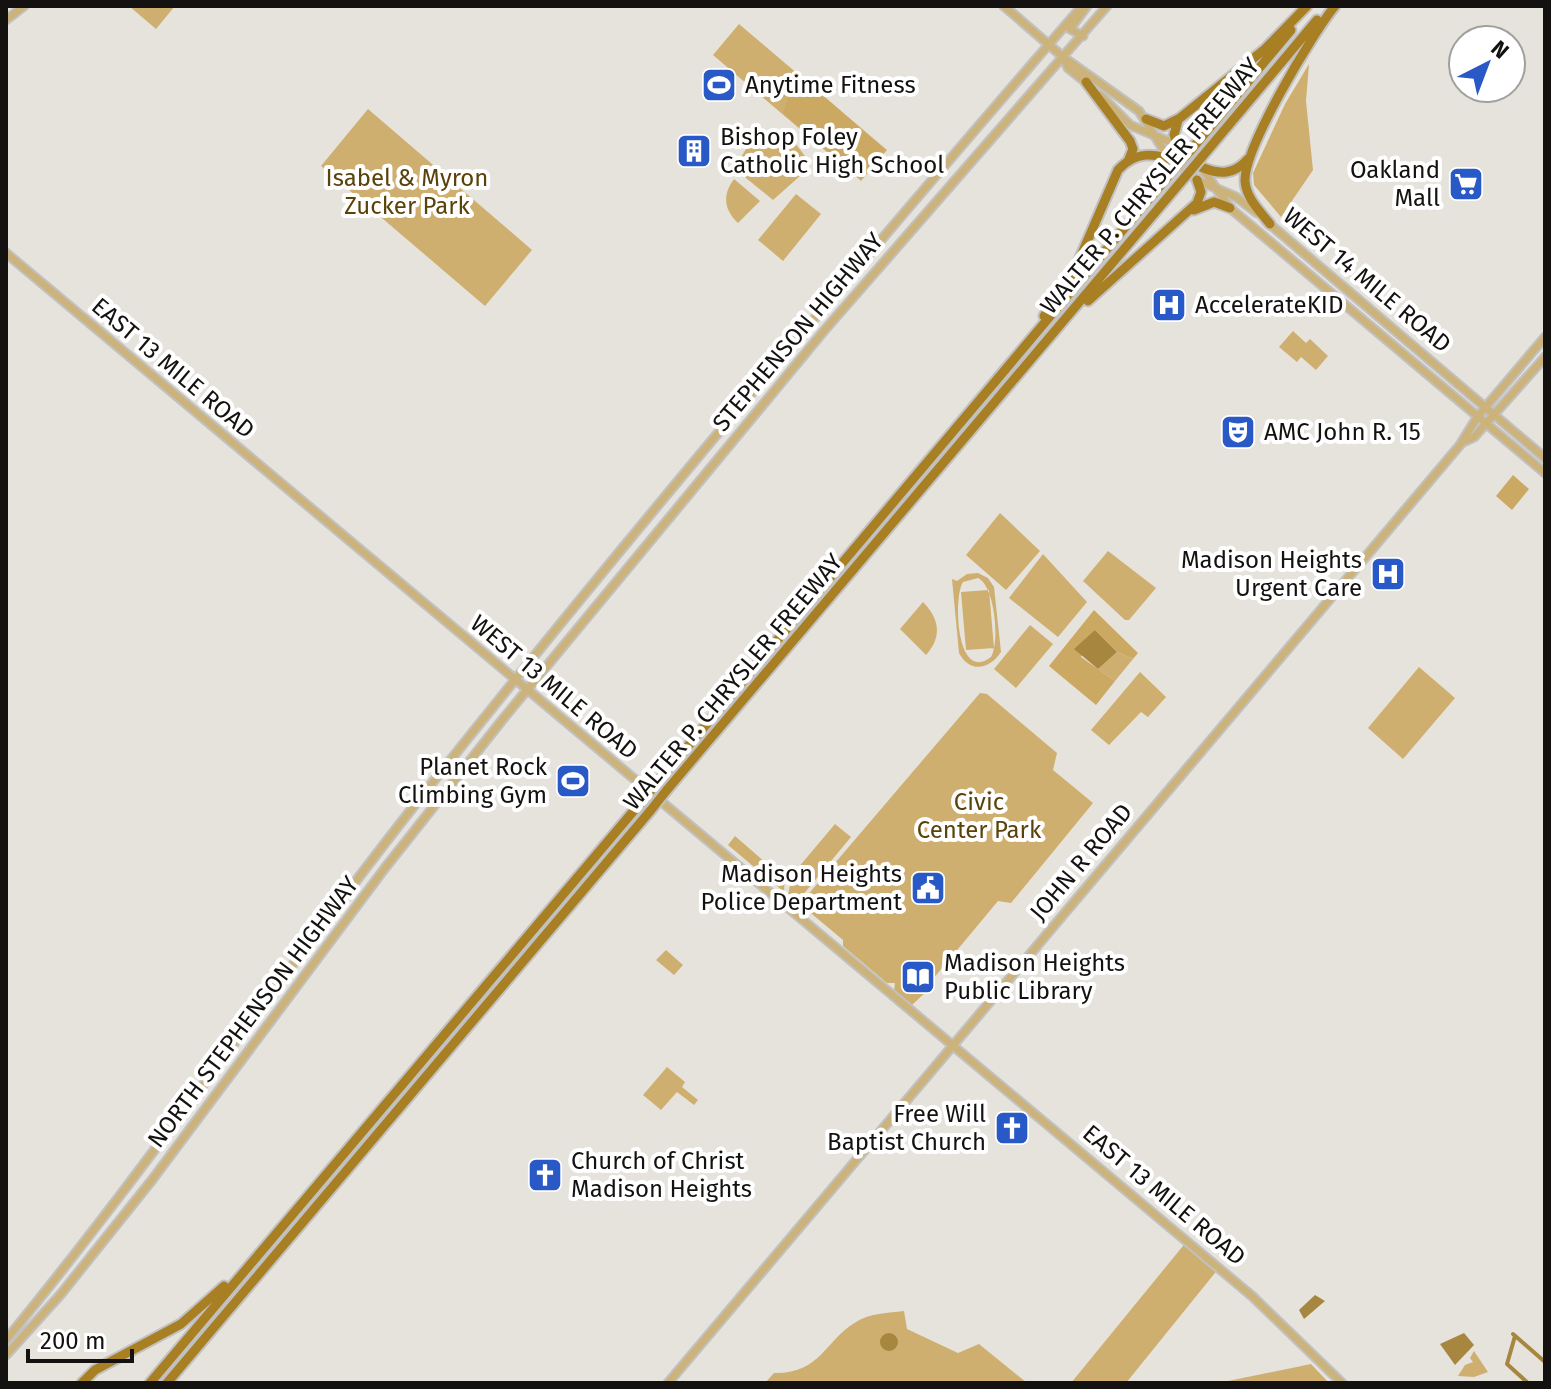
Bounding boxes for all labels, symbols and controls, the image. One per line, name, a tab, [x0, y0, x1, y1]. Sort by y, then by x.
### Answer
north arrow	[1447, 24, 1527, 104]
text: N	[1486, 35, 1515, 64]
street label: WALTER P. CHRYSLER FREEWAY	[1035, 52, 1266, 320]
sports icon: Anytime Fitness	[700, 66, 738, 104]
place label: Anytime Fitness	[745, 71, 916, 99]
place label: Bishop Foley Catholic High School	[720, 123, 944, 179]
building icon: Bishop Foley Catholic High School	[675, 132, 713, 170]
place label: Oakland Mall	[1350, 156, 1440, 212]
park label: Isabel & Myron Zucker Park	[326, 164, 488, 220]
supermarket icon: Oakland Mall	[1447, 165, 1485, 203]
street label: WEST 14 MILE ROAD	[1278, 202, 1456, 358]
street label: STEPHENSON HIGHWAY	[707, 227, 890, 437]
hospital icon: AccelerateKID	[1150, 286, 1188, 324]
place label: AccelerateKID	[1195, 291, 1343, 319]
street label: EAST 13 MILE ROAD	[86, 292, 260, 444]
theatre icon: AMC John R. 15	[1219, 413, 1257, 451]
place label: AMC John R. 15	[1264, 418, 1421, 446]
place label: Madison Heights Urgent Care	[1181, 546, 1362, 602]
street label: WALTER P. CHRYSLER FREEWAY	[618, 548, 849, 816]
hospital icon: Madison Heights Urgent Care	[1369, 555, 1407, 593]
street label: WEST 13 MILE ROAD	[465, 609, 643, 765]
place label: Planet Rock Climbing Gym	[398, 753, 548, 809]
sports icon: Planet Rock Climbing Gym	[554, 762, 592, 800]
park label: Civic Center Park	[917, 788, 1042, 844]
street label: JOHN R ROAD	[1024, 798, 1138, 926]
place label: Madison Heights Police Department	[701, 860, 902, 916]
public building icon: Madison Heights Police Department	[909, 869, 947, 907]
street label: NORTH STEPHENSON HIGHWAY	[142, 870, 365, 1153]
place label: Madison Heights Public Library	[944, 949, 1125, 1005]
library icon: Madison Heights Public Library	[899, 958, 937, 996]
place label: Free Will Baptist Church	[827, 1100, 986, 1156]
church icon: Free Will Baptist Church	[993, 1109, 1031, 1147]
street label: EAST 13 MILE ROAD	[1077, 1119, 1251, 1271]
place label: Church of Christ Madison Heights	[571, 1147, 752, 1203]
church icon: Church of Christ Madison Heights	[526, 1156, 564, 1194]
scale bar	[28, 1313, 132, 1363]
text: 200 m	[40, 1327, 106, 1355]

